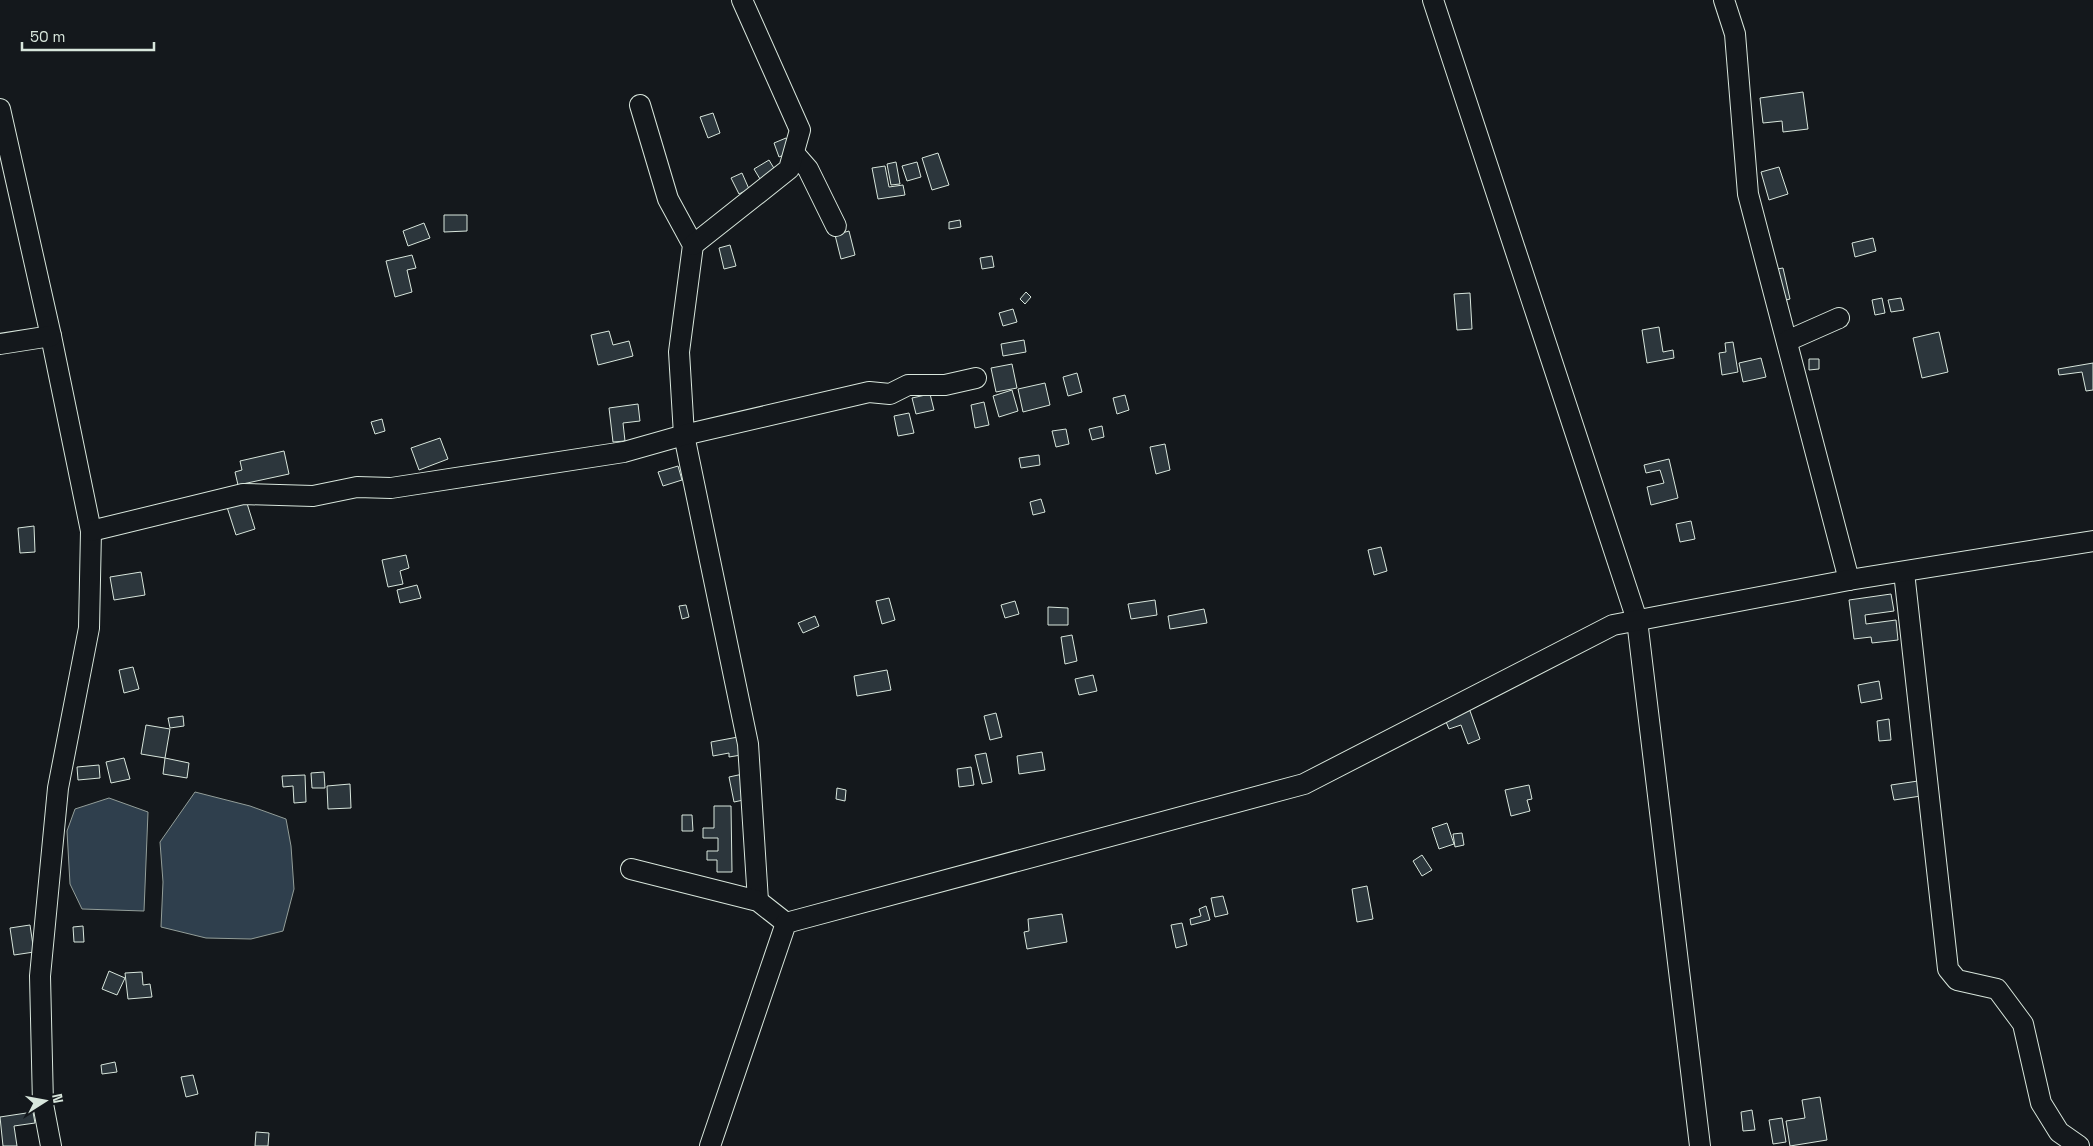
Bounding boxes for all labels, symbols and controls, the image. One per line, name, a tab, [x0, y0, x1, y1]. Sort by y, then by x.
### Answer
scale bar	[22, 20, 155, 52]
text: 50 m	[30, 27, 65, 46]
north arrow	[20, 1076, 70, 1126]
text: N	[48, 1092, 67, 1105]

